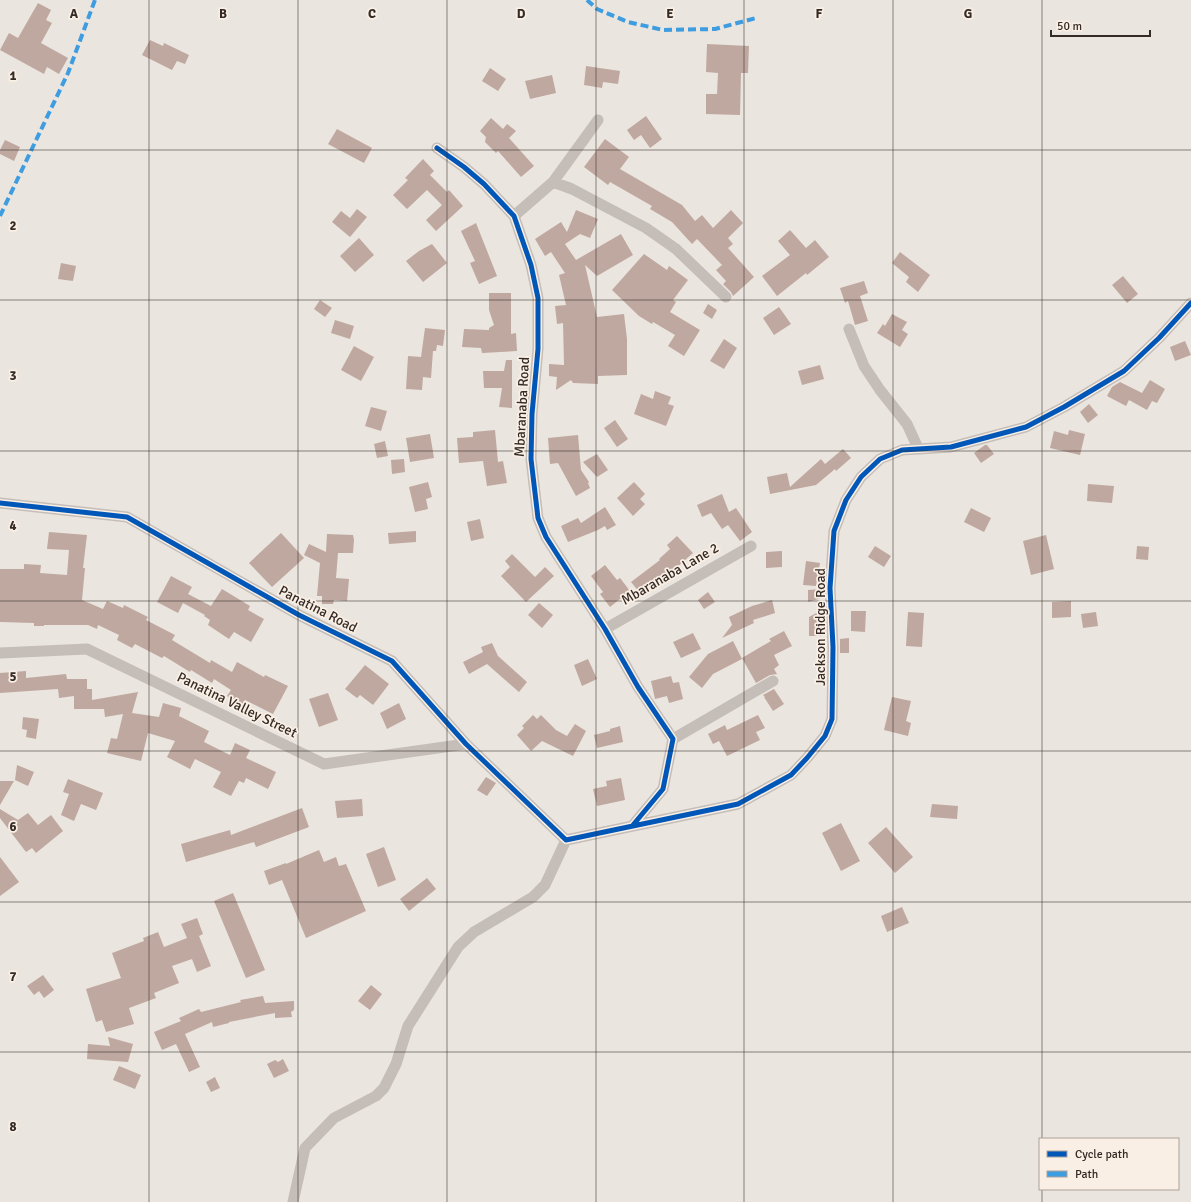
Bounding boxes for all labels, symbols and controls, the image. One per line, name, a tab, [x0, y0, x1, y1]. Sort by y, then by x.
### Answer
text: A	[70, 6, 79, 22]
text: B	[219, 6, 227, 22]
text: C	[368, 6, 376, 22]
text: D	[517, 6, 526, 22]
text: E	[666, 6, 674, 22]
text: F	[816, 6, 823, 22]
text: G	[964, 6, 972, 22]
scale bar	[1051, 12, 1150, 38]
text: 50 m	[1057, 19, 1082, 34]
text: 1	[9, 68, 17, 84]
text: 2	[9, 218, 17, 234]
street label: Mbaranaba Road	[511, 357, 533, 457]
text: 3	[9, 368, 17, 384]
text: 4	[9, 518, 17, 534]
street label: Mbaranaba Lane 2	[618, 539, 722, 609]
street label: Jackson Ridge Road	[812, 568, 829, 686]
street label: Panatina Road	[276, 582, 360, 636]
text: 5	[9, 669, 17, 685]
street label: Panatina Valley Street	[174, 669, 300, 741]
text: 6	[9, 819, 17, 835]
text: 7	[9, 969, 17, 985]
text: 8	[9, 1119, 17, 1135]
legend	[1039, 1138, 1179, 1190]
text: Cycle path	[1075, 1147, 1128, 1162]
text: Path	[1075, 1167, 1098, 1182]

